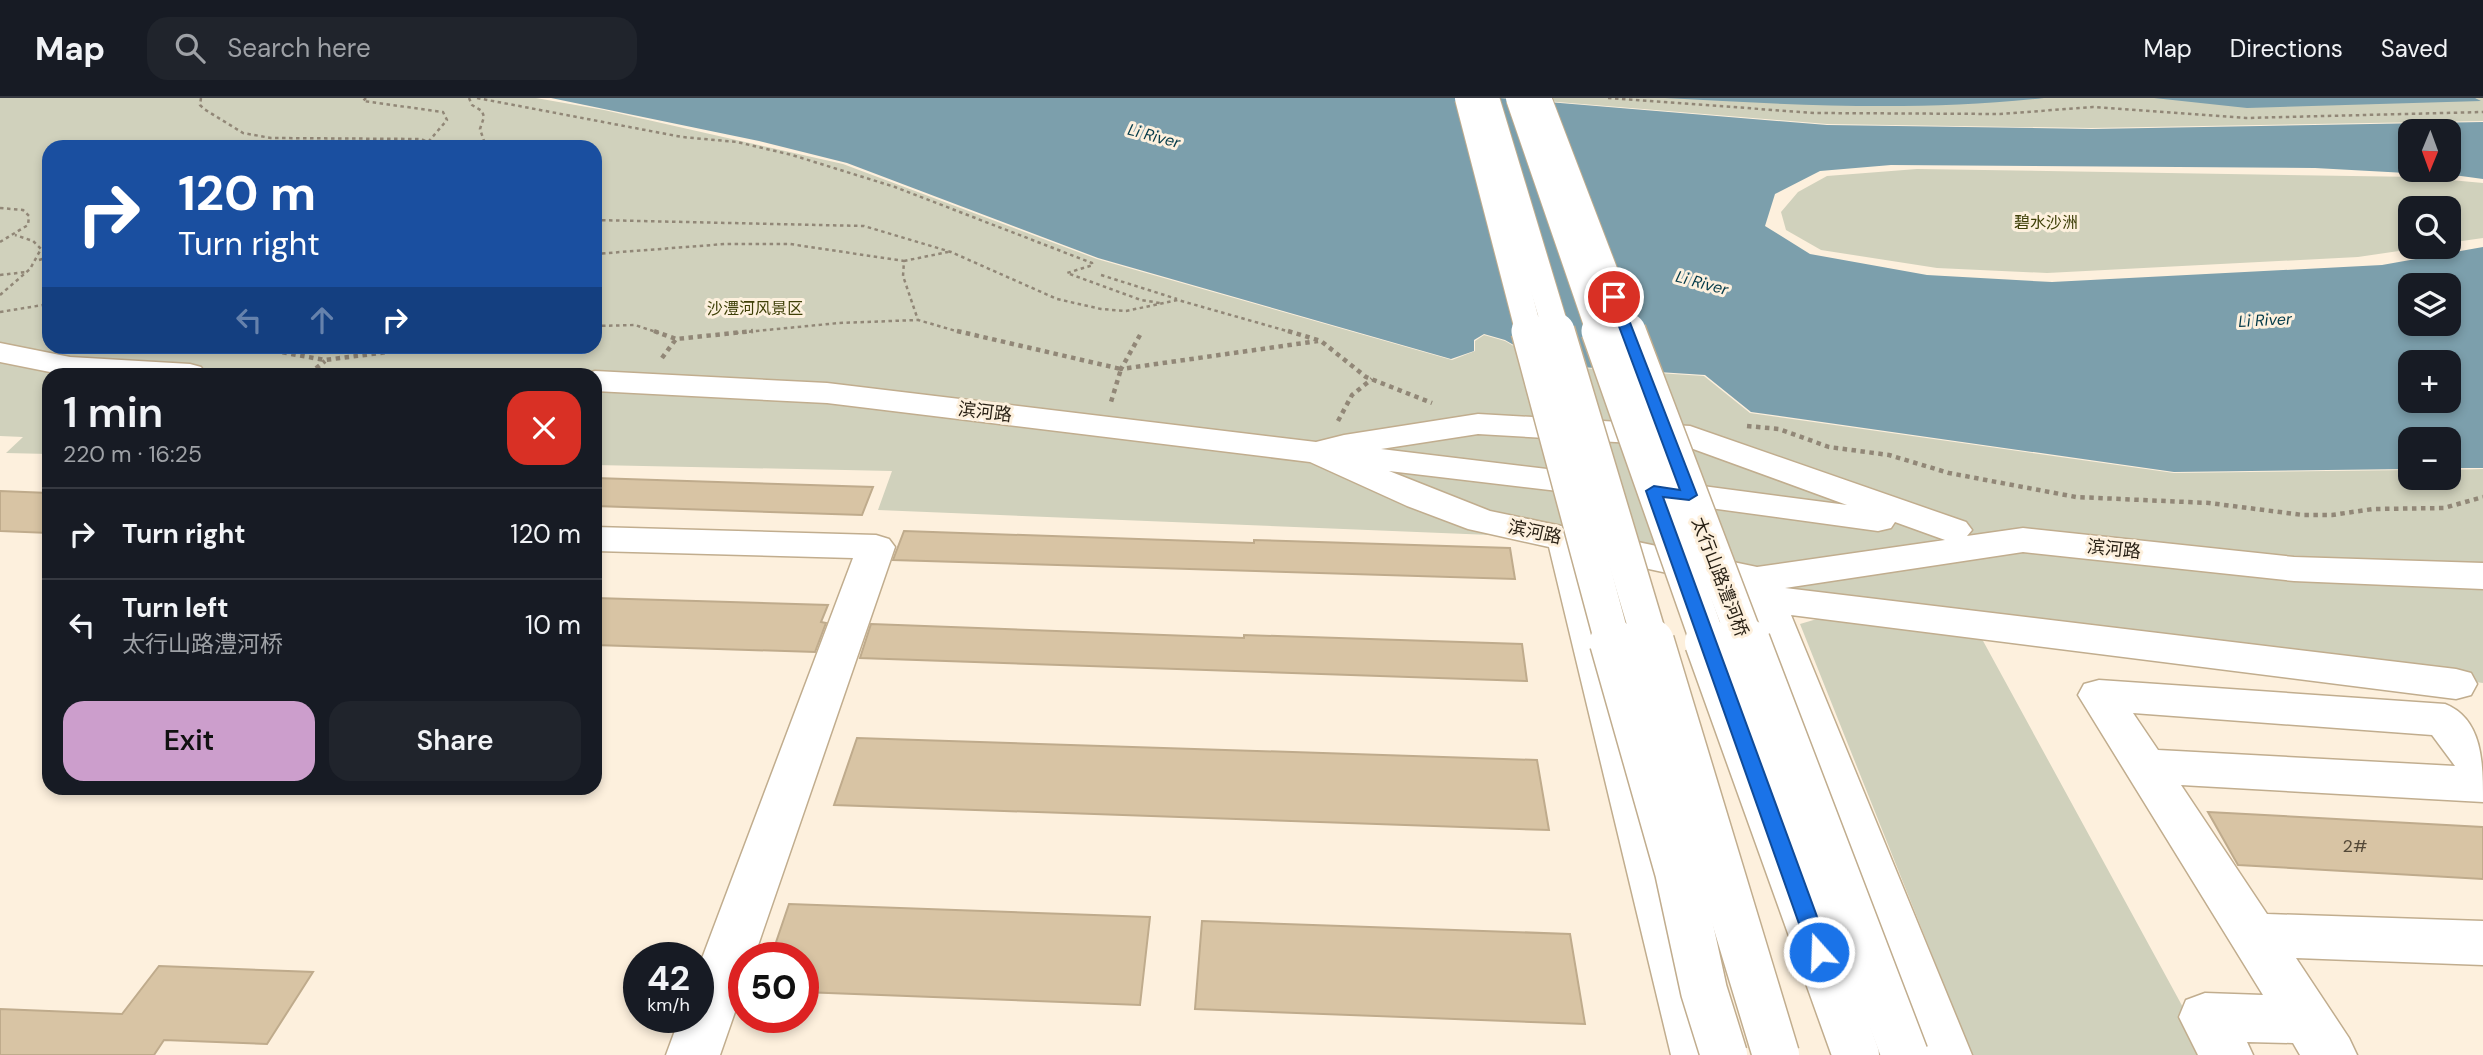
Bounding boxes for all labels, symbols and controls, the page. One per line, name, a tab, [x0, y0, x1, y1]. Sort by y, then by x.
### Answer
search box	[147, 17, 637, 80]
text: Map	[35, 27, 105, 70]
icon: search	[171, 29, 209, 67]
text: Search here	[227, 31, 371, 65]
text: Map	[2144, 33, 2192, 64]
text: Directions	[2230, 33, 2343, 64]
text: Saved	[2381, 33, 2448, 64]
water label: Li River	[1125, 119, 1184, 153]
north arrow	[2398, 119, 2460, 182]
map controls	[2398, 119, 2461, 490]
text: 120 m	[178, 161, 316, 225]
icon: right	[63, 168, 154, 259]
button: search	[2398, 196, 2461, 259]
park label: 碧水沙洲	[2014, 212, 2078, 233]
text: Turn right	[178, 223, 320, 265]
water label: Li River	[1673, 266, 1732, 300]
pin	[1584, 267, 1644, 327]
button: layers	[2398, 273, 2461, 336]
icon: arrive	[1595, 278, 1633, 316]
park label: 沙澧河风景区	[707, 298, 803, 319]
icon: left	[230, 301, 268, 339]
icon: ahead	[303, 301, 341, 339]
icon: right	[376, 301, 414, 339]
water label: Li River	[2238, 308, 2293, 332]
button: +	[2398, 350, 2461, 413]
text: 1 min	[63, 385, 163, 440]
button: close	[507, 391, 581, 465]
street label: 滨河路	[957, 397, 1013, 427]
button: −	[2398, 427, 2461, 490]
text: 220 m · 16:25	[63, 439, 202, 469]
street label: 太行山路澧河桥	[1686, 514, 1754, 640]
icon: right	[63, 515, 101, 553]
street label: 滨河路	[1506, 515, 1564, 549]
text: Turn right	[122, 517, 246, 551]
text: 120 m	[510, 517, 581, 551]
street label: 滨河路	[2086, 534, 2142, 564]
text: Turn left	[122, 591, 229, 625]
icon: left	[63, 606, 101, 644]
text: 10 m	[525, 608, 581, 642]
text: 太行山路澧河桥	[122, 629, 283, 659]
button: Exit	[63, 701, 315, 781]
button: Share	[329, 701, 581, 781]
house number: 2#	[2343, 834, 2367, 858]
position arrow	[1782, 915, 1856, 989]
speed limit sign: 50	[728, 942, 819, 1033]
text: 42	[647, 955, 690, 1001]
text: km/h	[647, 993, 690, 1017]

